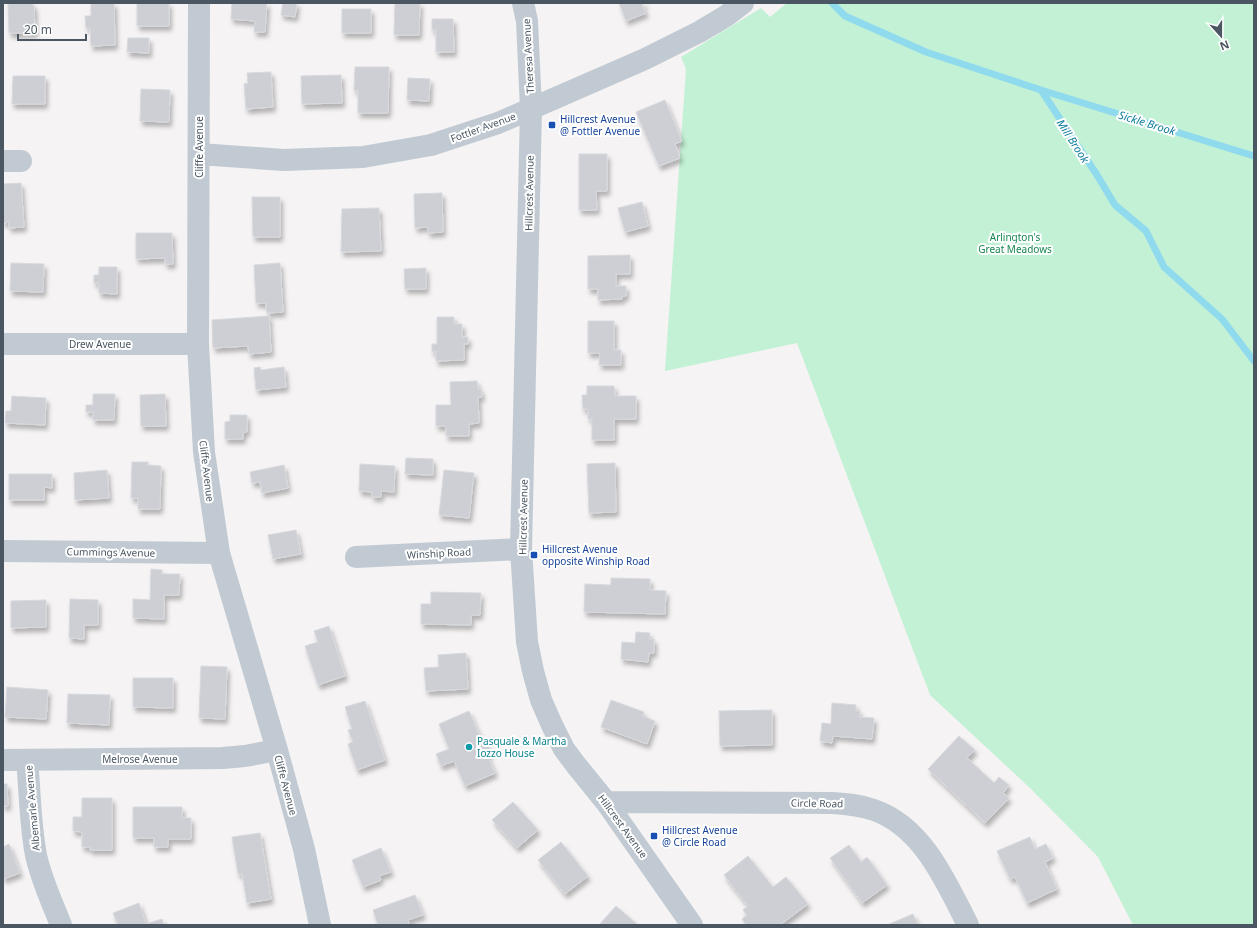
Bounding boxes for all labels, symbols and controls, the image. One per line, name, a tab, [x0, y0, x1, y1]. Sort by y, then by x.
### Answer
scale bar	[18, 16, 86, 42]
north arrow	[1201, 16, 1241, 56]
street label: Theresa Avenue	[519, 18, 537, 94]
text: 20 m	[24, 21, 52, 38]
text: N	[1218, 37, 1232, 54]
water label: Sickle Brook	[1117, 107, 1178, 138]
street label: Fottler Avenue	[448, 109, 518, 145]
place label: Hillcrest Avenue @ Fottler Avenue	[560, 112, 640, 138]
street label: Cliffe Avenue	[192, 116, 206, 178]
water label: Mill Brook	[1054, 116, 1093, 166]
marker: Hillcrest Avenue @ Fottler Avenue	[547, 120, 557, 130]
street label: Hillcrest Avenue	[521, 155, 537, 231]
park label: Arlington's Great Meadows	[978, 230, 1052, 256]
street label: Drew Avenue	[69, 337, 131, 351]
street label: Cliffe Avenue	[196, 440, 218, 503]
street label: Hillcrest Avenue	[515, 479, 531, 555]
place label: Hillcrest Avenue opposite Winship Road	[542, 542, 650, 568]
street label: Cummings Avenue	[67, 544, 156, 560]
street label: Winship Road	[406, 544, 472, 562]
marker: Hillcrest Avenue opposite Winship Road	[529, 550, 539, 560]
place label: Pasquale & Martha Iozzo House	[477, 734, 566, 760]
marker: Pasquale & Martha Iozzo House	[464, 742, 474, 752]
street label: Melrose Avenue	[102, 752, 178, 766]
street label: Cliffe Avenue	[271, 753, 301, 817]
street label: Albemarle Avenue	[21, 764, 43, 851]
street label: Hillcrest Avenue	[595, 791, 651, 861]
street label: Circle Road	[791, 796, 843, 810]
place label: Hillcrest Avenue @ Circle Road	[662, 823, 738, 849]
marker: Hillcrest Avenue @ Circle Road	[649, 831, 659, 841]

